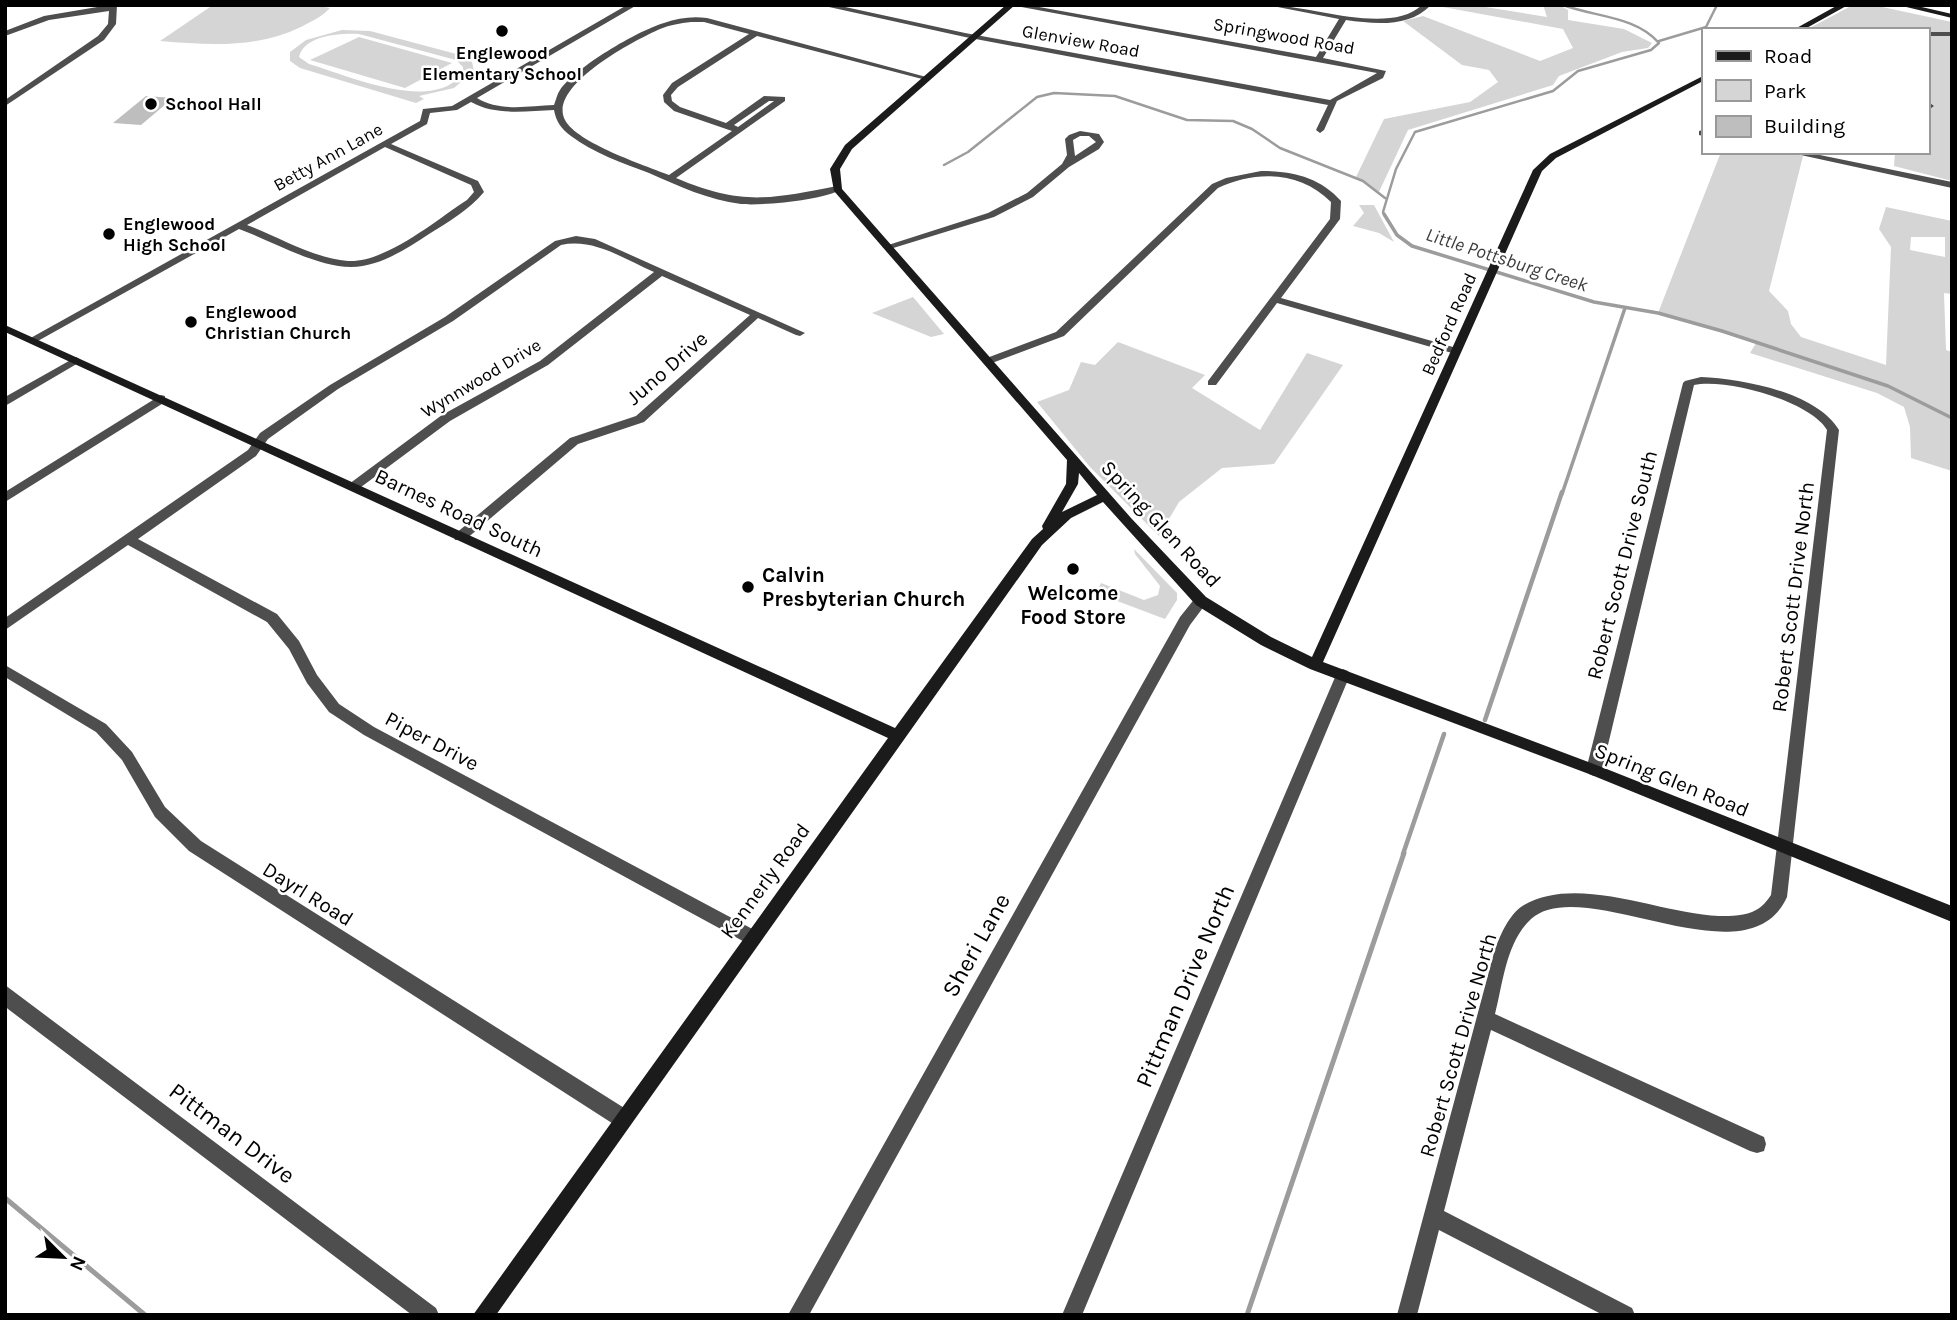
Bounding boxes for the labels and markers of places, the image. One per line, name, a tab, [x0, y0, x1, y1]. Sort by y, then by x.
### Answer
marker: Englewood Elementary School	[494, 23, 510, 39]
place label: Englewood Elementary School	[422, 42, 582, 85]
place label: School Hall	[165, 93, 262, 115]
marker: School Hall	[143, 96, 159, 112]
place label: Englewood High School	[123, 213, 226, 256]
marker: Englewood High School	[101, 226, 117, 242]
place label: Englewood Christian Church	[205, 301, 351, 344]
marker: Englewood Christian Church	[183, 314, 199, 330]
marker: Welcome Food Store	[1065, 561, 1081, 577]
place label: Calvin Presbyterian Church	[762, 563, 965, 611]
marker: Calvin Presbyterian Church	[740, 579, 756, 595]
place label: Welcome Food Store	[1020, 581, 1126, 629]

